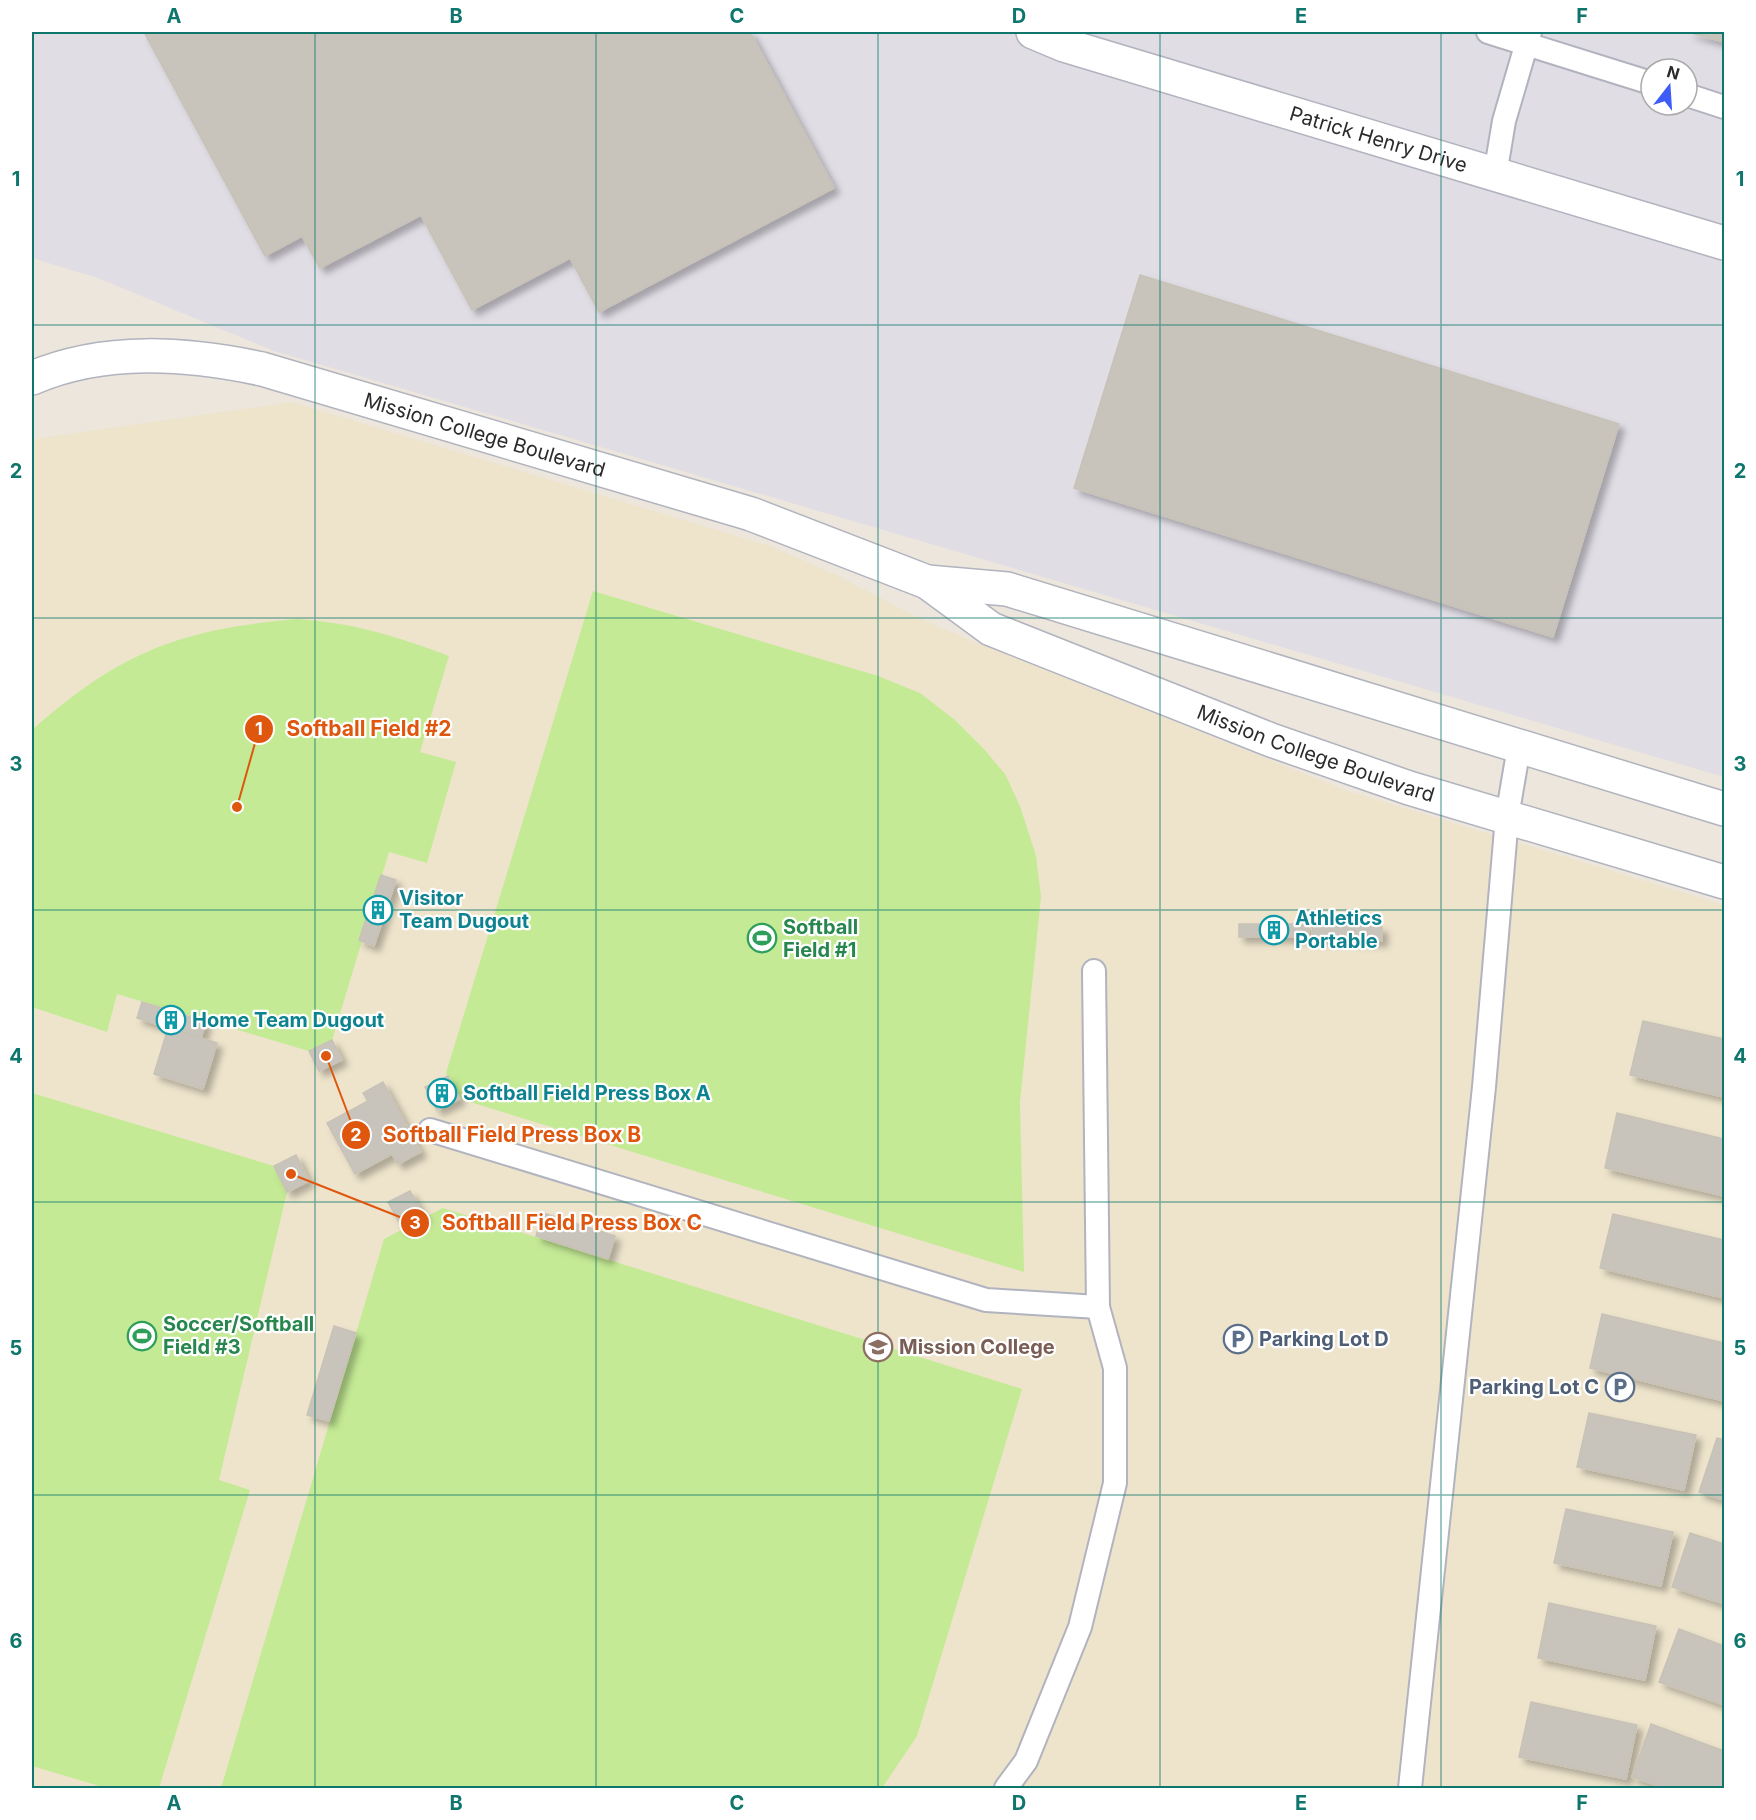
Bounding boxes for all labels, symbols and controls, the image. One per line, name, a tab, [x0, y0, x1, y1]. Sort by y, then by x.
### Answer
text: A	[167, 4, 182, 28]
text: B	[449, 4, 463, 28]
text: C	[730, 4, 744, 28]
text: D	[1012, 4, 1026, 28]
text: E	[1295, 4, 1307, 28]
text: F	[1576, 4, 1588, 28]
north arrow	[1639, 57, 1699, 117]
text: N	[1665, 61, 1682, 84]
street label: Patrick Henry Drive	[1287, 101, 1470, 177]
text: 1	[12, 167, 20, 191]
text: 1	[1736, 167, 1744, 191]
street label: Mission College Boulevard	[361, 388, 608, 482]
text: 2	[10, 459, 22, 483]
text: 2	[1734, 459, 1746, 483]
street label: Mission College Boulevard	[1194, 700, 1437, 807]
callout: Softball Field #2	[244, 710, 463, 749]
text: Softball Field #2	[286, 716, 452, 741]
text: 1	[255, 718, 263, 739]
text: 3	[10, 752, 22, 776]
text: 3	[1734, 752, 1746, 776]
place label: Visitor Team Dugout	[399, 886, 529, 933]
building icon: Visitor Team Dugout	[362, 894, 394, 926]
place label: Athletics Portable	[1295, 906, 1382, 953]
building icon: Athletics Portable	[1258, 914, 1290, 946]
place label: Softball Field #1	[783, 915, 858, 962]
sports icon: Softball Field #1	[746, 922, 778, 954]
building icon: Home Team Dugout	[155, 1004, 187, 1036]
place label: Home Team Dugout	[192, 1008, 384, 1032]
text: 4	[9, 1044, 23, 1068]
text: 4	[1733, 1044, 1747, 1068]
building icon: Softball Field Press Box A	[426, 1077, 458, 1109]
place label: Softball Field Press Box A	[463, 1081, 711, 1105]
callout: Softball Field Press Box B	[341, 1115, 653, 1154]
text: Softball Field Press Box B	[383, 1122, 641, 1147]
text: 2	[350, 1124, 362, 1145]
callout: Softball Field Press Box C	[400, 1203, 714, 1242]
text: Softball Field Press Box C	[442, 1210, 702, 1235]
text: 3	[409, 1212, 421, 1233]
place label: Soccer/Softball Field #3	[163, 1312, 314, 1359]
sports icon: Soccer/Softball Field #3	[126, 1320, 158, 1352]
parking icon: Parking Lot D	[1222, 1323, 1254, 1355]
place label: Parking Lot D	[1259, 1327, 1389, 1351]
school or university icon: Mission College	[862, 1331, 894, 1363]
place label: Mission College	[899, 1335, 1055, 1359]
text: 5	[10, 1336, 22, 1360]
text: 5	[1734, 1336, 1746, 1360]
parking icon: Parking Lot C	[1604, 1371, 1636, 1403]
place label: Parking Lot C	[1469, 1375, 1599, 1399]
text: 6	[10, 1629, 23, 1653]
text: 6	[1734, 1629, 1747, 1653]
text: A	[167, 1791, 182, 1815]
text: B	[449, 1791, 463, 1815]
text: C	[730, 1791, 744, 1815]
text: D	[1012, 1791, 1026, 1815]
text: E	[1295, 1791, 1307, 1815]
text: F	[1576, 1791, 1588, 1815]

